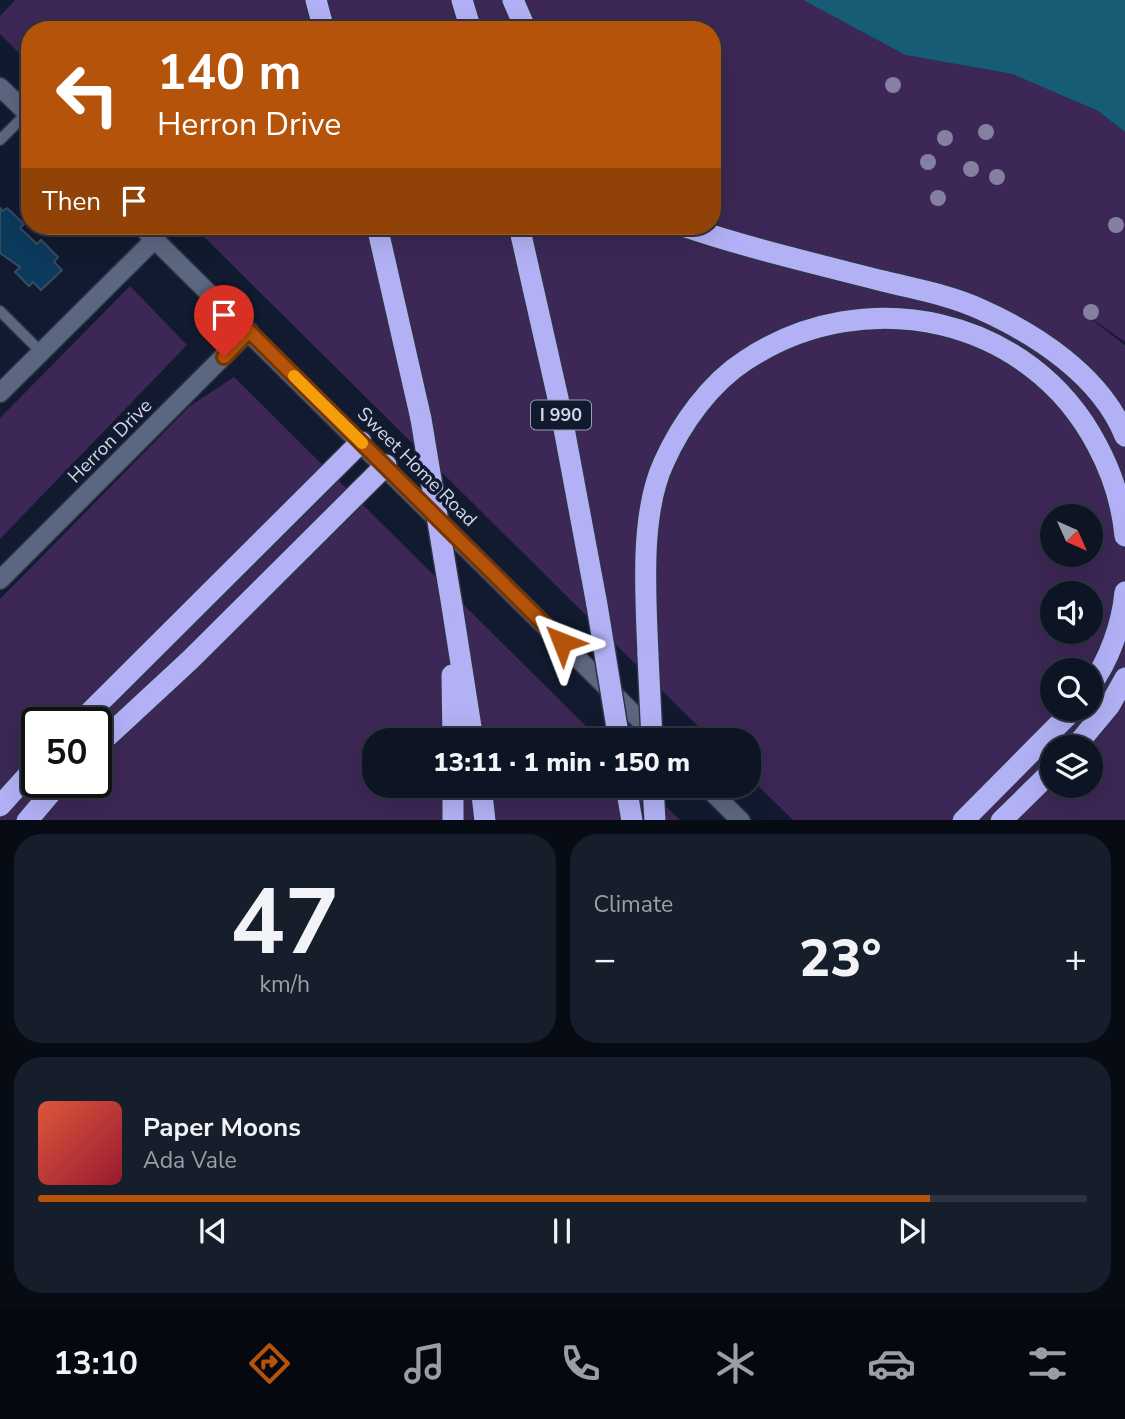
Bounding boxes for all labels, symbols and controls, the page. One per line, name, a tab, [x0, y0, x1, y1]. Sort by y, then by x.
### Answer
text: 140 m	[157, 39, 301, 106]
icon: left	[42, 49, 133, 140]
text: Herron Drive	[157, 103, 341, 146]
icon: arrive	[115, 182, 153, 220]
text: Then	[42, 184, 101, 219]
pin	[194, 285, 254, 357]
icon: arrive	[205, 296, 243, 334]
street label: Herron Drive	[62, 393, 158, 489]
road number: I 990	[531, 400, 591, 430]
street label: Sweet Home Road	[351, 401, 483, 533]
north arrow	[1040, 504, 1102, 567]
map controls	[1040, 504, 1103, 798]
button: sound	[1040, 581, 1103, 644]
position arrow	[525, 605, 599, 679]
button: search	[1040, 658, 1103, 721]
speed limit sign: 50	[21, 707, 112, 798]
button: layers	[1040, 735, 1103, 798]
text: 13:11 · 1 min · 150 m	[433, 745, 690, 780]
text: 47	[230, 861, 339, 985]
text: Climate	[594, 889, 673, 920]
text: 23°	[799, 923, 881, 994]
text: −	[594, 934, 616, 985]
text: +	[1064, 934, 1087, 985]
text: km/h	[259, 969, 310, 1000]
text: Paper Moons	[143, 1110, 301, 1145]
text: Ada Vale	[143, 1145, 237, 1176]
icon: previous	[194, 1212, 232, 1250]
icon: pause	[543, 1212, 581, 1250]
icon: next	[893, 1212, 931, 1250]
icon: directions	[245, 1339, 294, 1388]
icon: music	[400, 1339, 449, 1388]
icon: phone	[556, 1339, 605, 1388]
icon: climate	[711, 1339, 760, 1388]
icon: car	[867, 1339, 916, 1388]
icon: filters	[1023, 1339, 1072, 1388]
text: 13:10	[53, 1342, 138, 1385]

